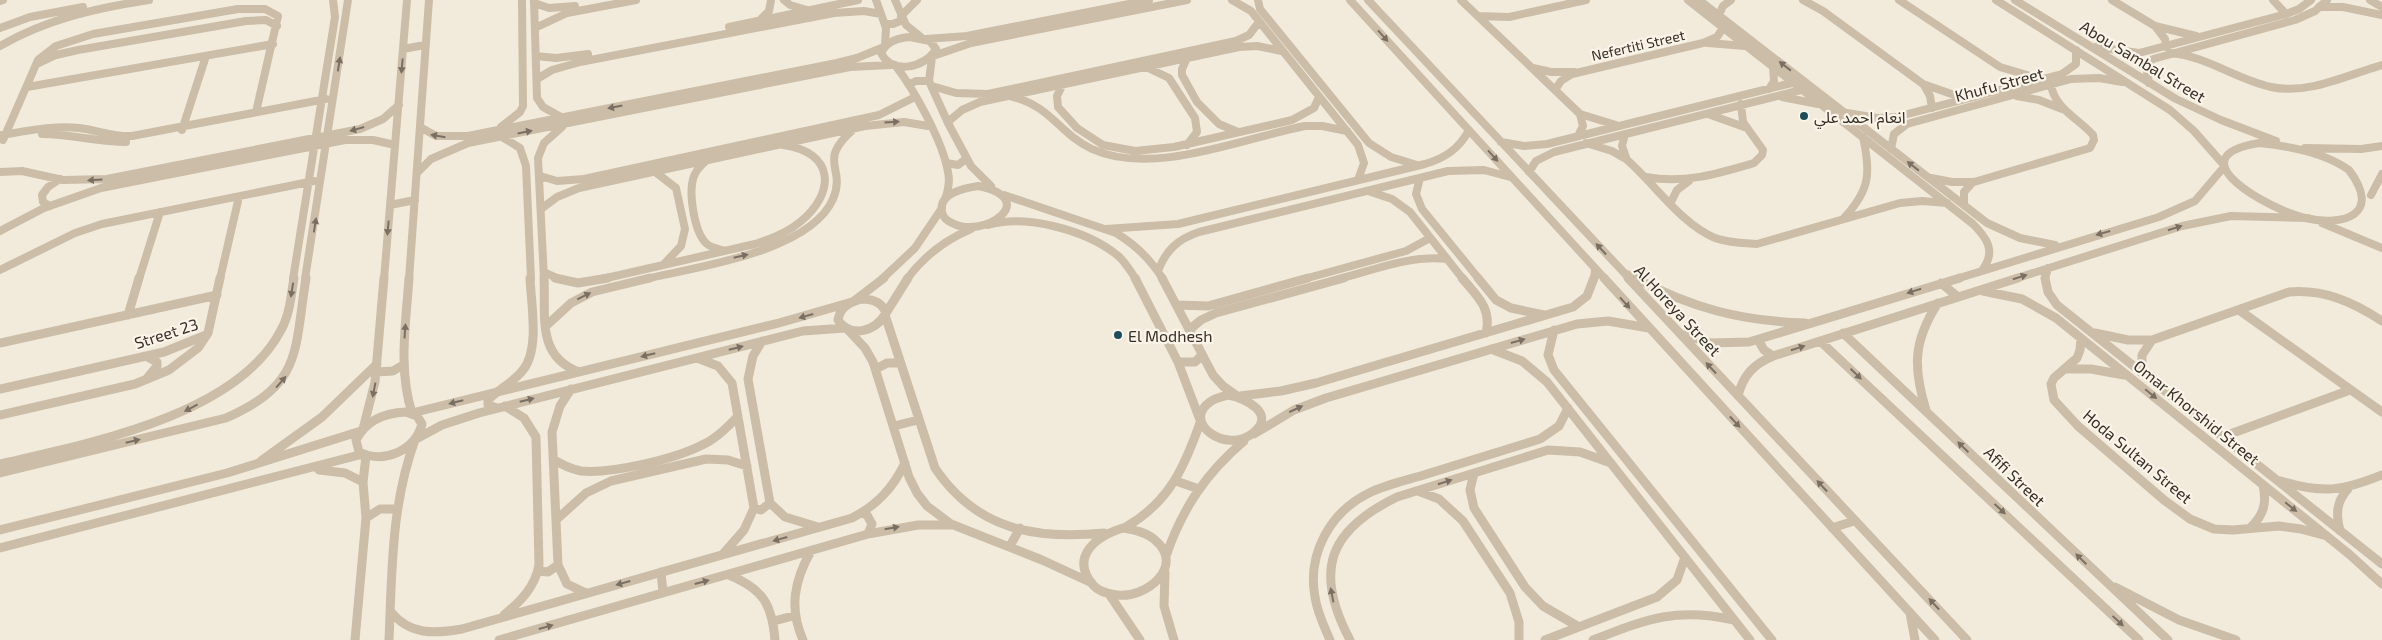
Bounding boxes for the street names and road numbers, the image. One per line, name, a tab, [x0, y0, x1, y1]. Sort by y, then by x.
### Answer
street label: Abou Sambal Street	[2077, 16, 2209, 106]
street label: Nefertiti Street	[1590, 26, 1686, 64]
street label: Khufu Street	[1953, 63, 2045, 105]
street label: Al Horeya Street	[1631, 261, 1725, 359]
street label: Street 23	[132, 314, 200, 352]
street label: Omar Khorshid Street	[2130, 356, 2264, 468]
street label: Hoda Sultan Street	[2080, 405, 2196, 507]
street label: Afifi Street	[1981, 442, 2049, 510]

